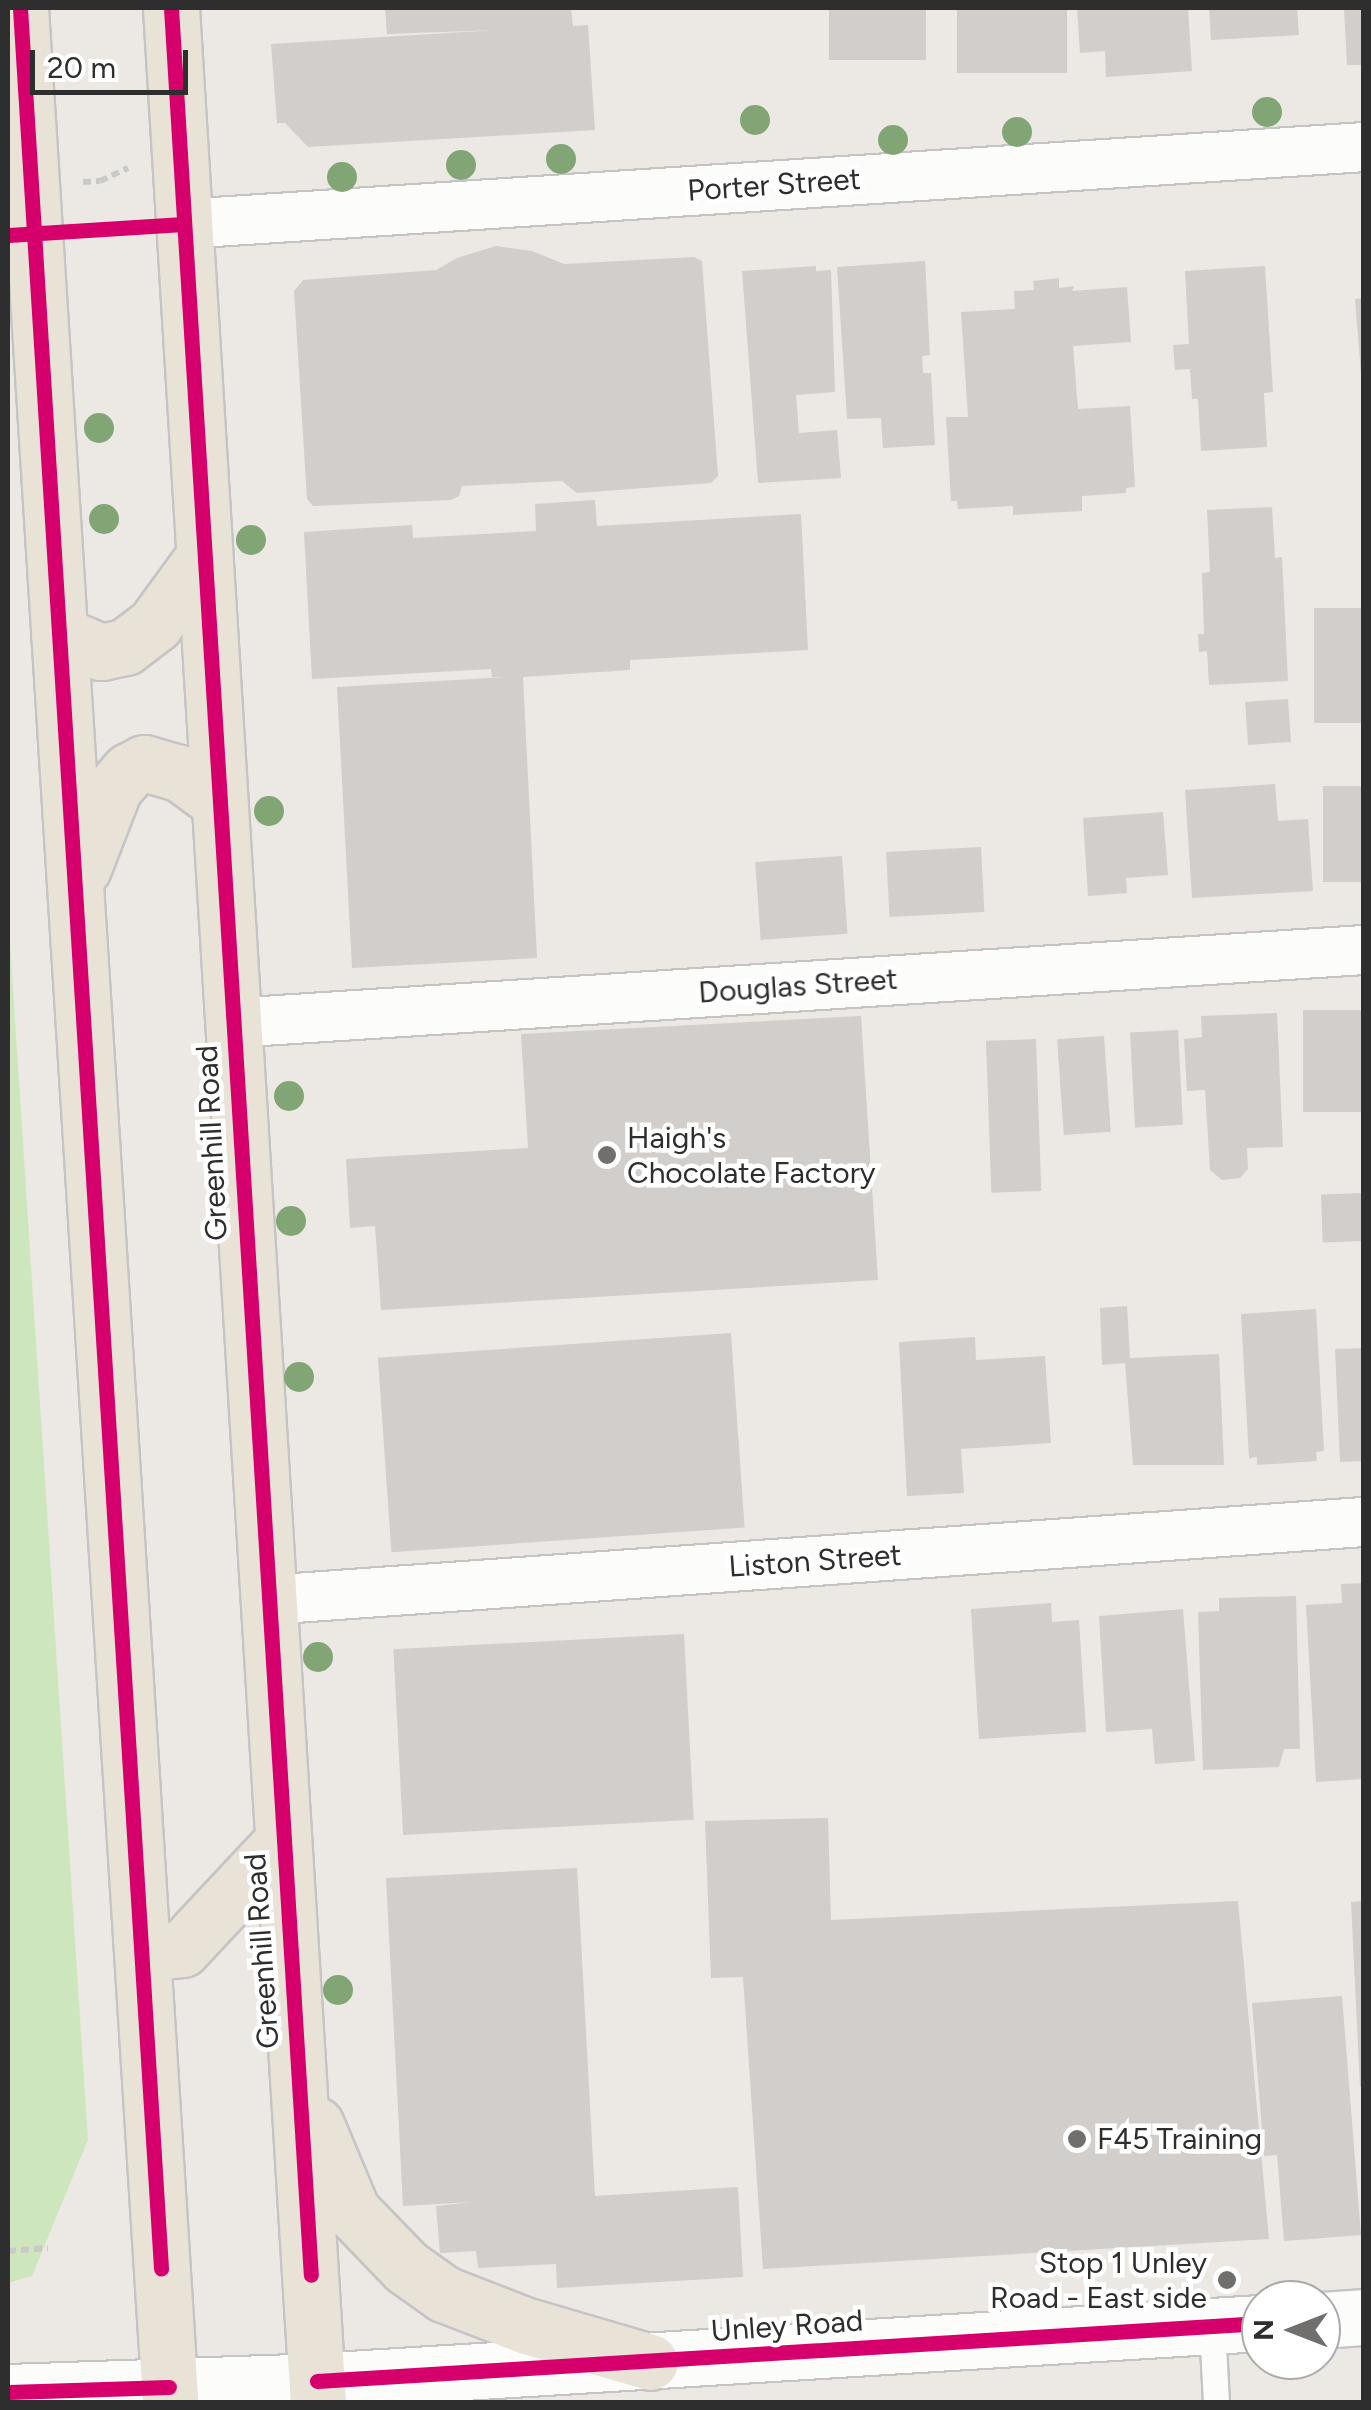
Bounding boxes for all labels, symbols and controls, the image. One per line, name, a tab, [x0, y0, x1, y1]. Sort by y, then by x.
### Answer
scale bar	[35, 30, 192, 92]
text: 20 m	[47, 49, 116, 86]
street label: Porter Street	[686, 161, 862, 209]
street label: Douglas Street	[697, 961, 899, 1011]
street label: Greenhill Road	[189, 1044, 235, 1242]
place label: Haigh's Chocolate Factory	[627, 1120, 876, 1190]
marker: Haigh's Chocolate Factory	[596, 1144, 618, 1166]
street label: Liston Street	[727, 1537, 903, 1585]
street label: Greenhill Road	[237, 1852, 287, 2050]
place label: F45 Training	[1097, 2121, 1262, 2157]
marker: F45 Training	[1066, 2128, 1088, 2150]
place label: Stop 1 Unley Road - East side	[990, 2245, 1207, 2316]
marker: Stop 1 Unley Road - East side	[1216, 2269, 1238, 2291]
north arrow	[1241, 2280, 1341, 2380]
street label: Unley Road	[710, 2303, 864, 2349]
text: N	[1246, 2319, 1280, 2341]

